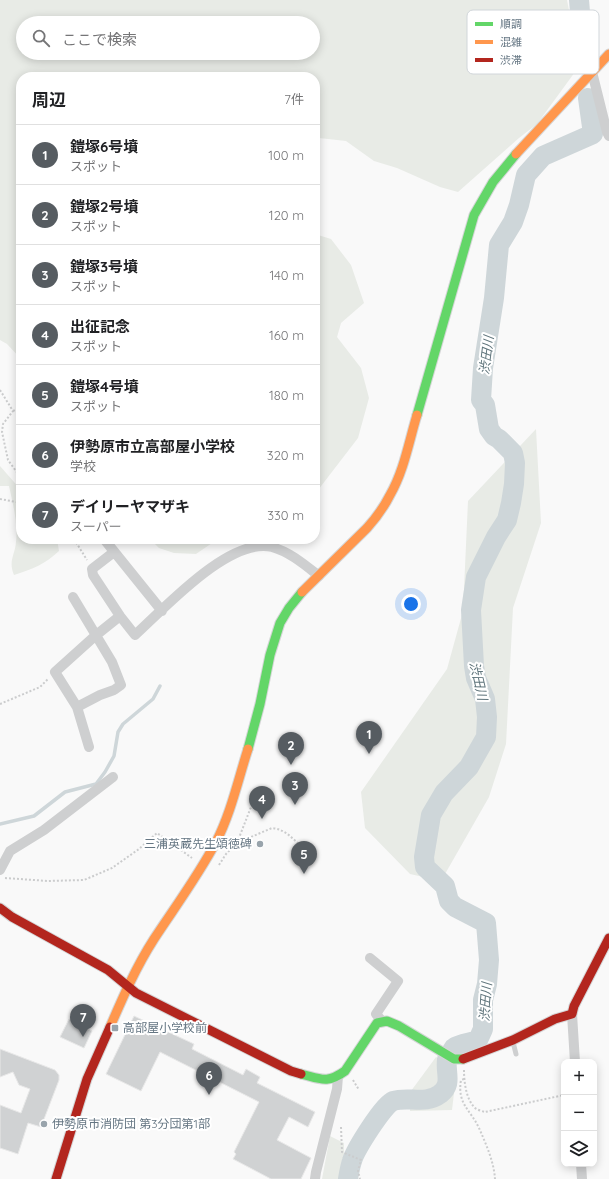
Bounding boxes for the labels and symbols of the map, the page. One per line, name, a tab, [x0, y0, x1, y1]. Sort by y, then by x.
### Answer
legend	[467, 10, 599, 74]
text: 順調	[500, 17, 522, 31]
text: 混雑	[500, 35, 522, 49]
text: 渋滞	[500, 53, 522, 67]
water label: 渋田川	[476, 333, 497, 375]
your location	[401, 594, 421, 614]
water label: 渋田川	[467, 660, 492, 704]
pin: 1	[356, 721, 382, 754]
pin: 2	[278, 732, 304, 765]
pin: 3	[282, 772, 308, 805]
pin: 4	[249, 786, 275, 819]
place label: 三浦英蔵先生頌徳碑	[144, 836, 252, 851]
marker: 三浦英蔵先生頌徳碑	[255, 839, 265, 849]
pin: 5	[291, 841, 317, 874]
water label: 渋田川	[476, 980, 494, 1022]
pin: 7	[70, 1004, 96, 1037]
place label: 高部屋小学校前	[123, 1020, 207, 1035]
marker: 高部屋小学校前	[110, 1023, 120, 1033]
pin: 6	[196, 1062, 222, 1095]
place label: 伊勢原市消防団 第3分団第1部	[52, 1116, 210, 1131]
marker: 伊勢原市消防団 第3分団第1部	[39, 1119, 49, 1129]

